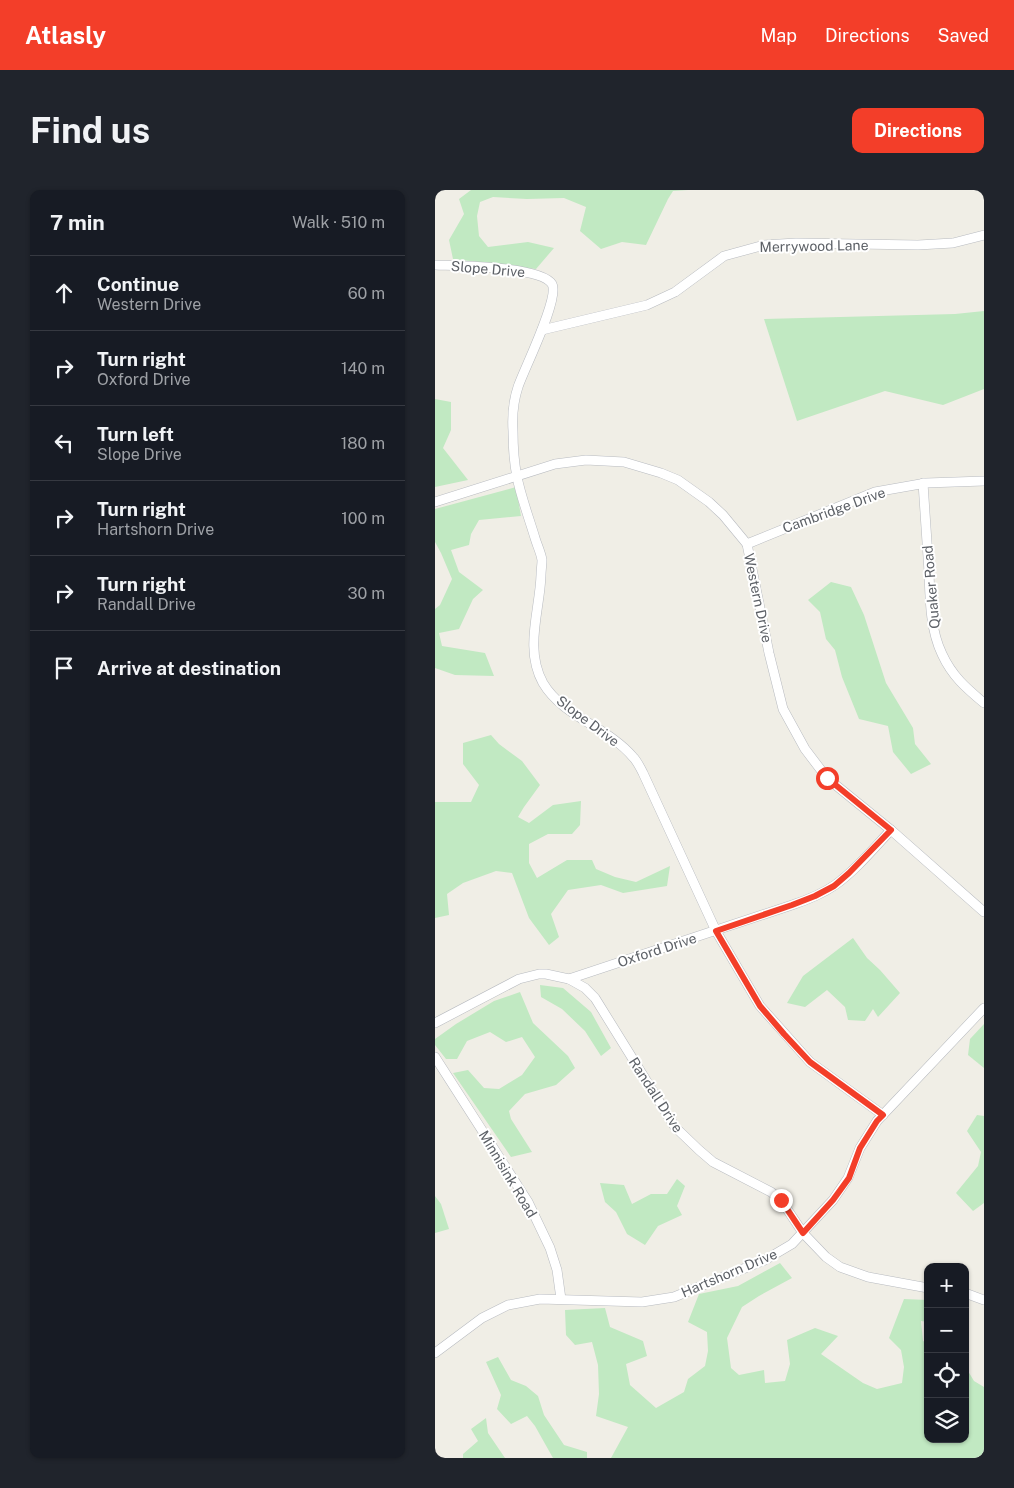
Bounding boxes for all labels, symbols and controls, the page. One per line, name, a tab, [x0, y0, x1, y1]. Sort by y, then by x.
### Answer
text: Atlasly	[25, 21, 106, 49]
text: Map	[760, 25, 797, 46]
text: Directions	[825, 25, 910, 46]
text: Saved	[938, 25, 989, 46]
button: Directions	[852, 108, 984, 153]
text: Find us	[30, 110, 150, 151]
text: 7 min	[50, 210, 105, 235]
text: Walk · 510 m	[292, 213, 385, 232]
street label: Merrywood Lane	[759, 237, 869, 255]
street label: Slope Drive	[450, 258, 526, 280]
text: Continue	[97, 273, 179, 295]
icon: ahead	[50, 279, 78, 307]
text: 60 m	[348, 284, 385, 303]
text: Western Drive	[97, 295, 201, 314]
text: Turn right	[97, 348, 186, 370]
icon: right	[50, 354, 78, 382]
text: 140 m	[341, 359, 385, 378]
text: Oxford Drive	[97, 370, 191, 389]
text: Turn left	[97, 423, 174, 445]
icon: left	[50, 429, 78, 457]
text: 180 m	[341, 434, 385, 453]
text: Slope Drive	[97, 445, 182, 464]
street label: Cambridge Drive	[780, 484, 888, 536]
text: Turn right	[97, 498, 186, 520]
icon: right	[50, 504, 78, 532]
text: 100 m	[341, 509, 385, 528]
text: Hartshorn Drive	[97, 520, 214, 539]
street label: Quaker Road	[919, 545, 943, 629]
street label: Western Drive	[741, 552, 775, 644]
text: Turn right	[97, 573, 186, 595]
icon: right	[50, 579, 78, 607]
text: 30 m	[348, 584, 385, 603]
text: Randall Drive	[97, 595, 196, 614]
icon: arrive	[50, 654, 78, 682]
text: Arrive at destination	[97, 657, 281, 679]
street label: Slope Drive	[554, 692, 623, 750]
route start	[816, 767, 839, 790]
street label: Oxford Drive	[616, 930, 699, 970]
street label: Randall Drive	[626, 1054, 686, 1136]
street label: Minnisink Road	[476, 1128, 540, 1220]
route end	[770, 1189, 793, 1212]
street label: Hartshorn Drive	[679, 1246, 779, 1300]
map controls	[924, 1263, 969, 1443]
button: +	[924, 1263, 969, 1308]
button: −	[924, 1308, 969, 1353]
button: locate	[924, 1353, 969, 1398]
button: layers	[924, 1398, 969, 1443]

